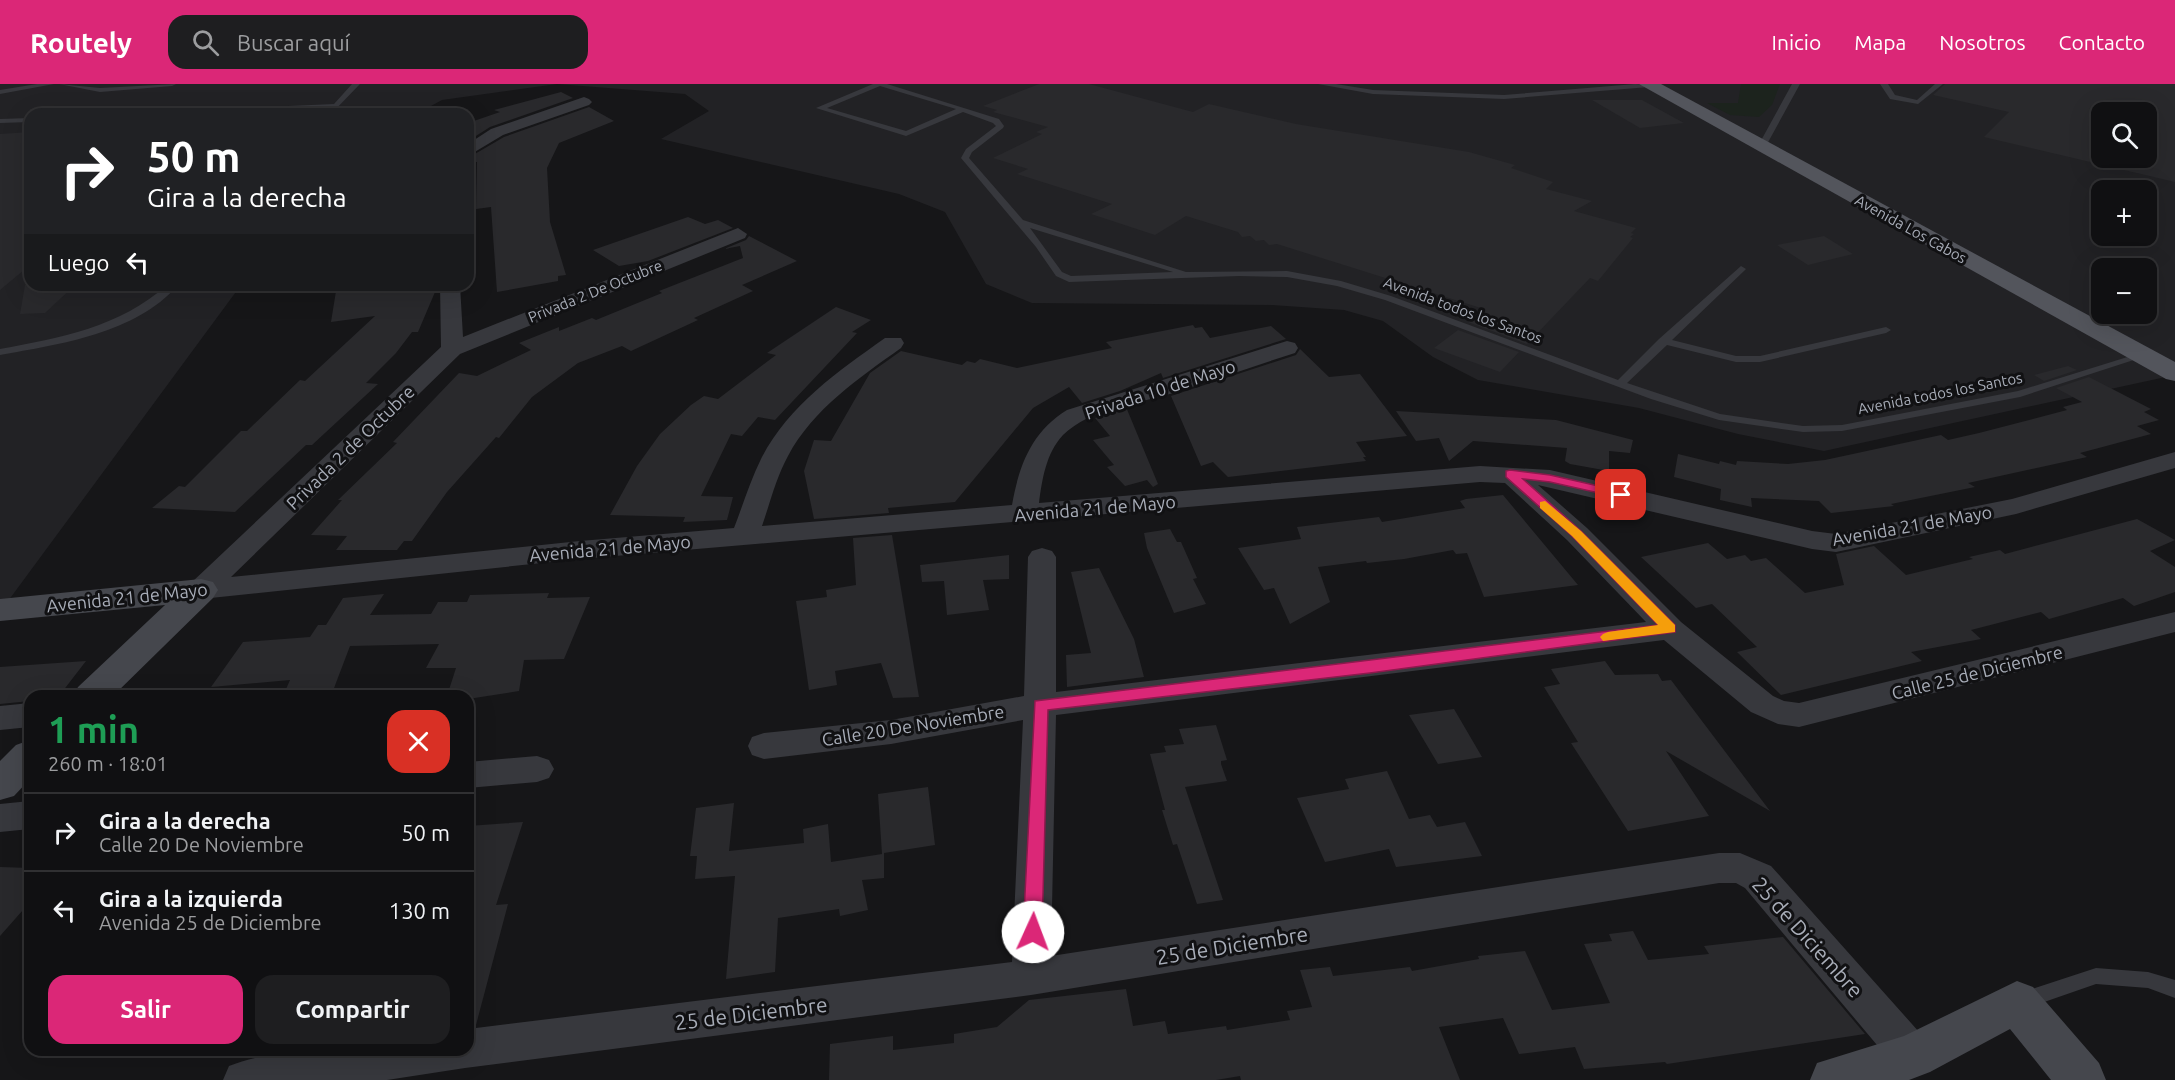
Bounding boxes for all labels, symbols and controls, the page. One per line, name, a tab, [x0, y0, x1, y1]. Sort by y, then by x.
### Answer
search box	[168, 15, 588, 69]
icon: search	[189, 26, 222, 59]
text: Routely	[30, 27, 132, 58]
text: Buscar aquí	[237, 30, 350, 55]
text: Inicio	[1772, 30, 1821, 54]
text: Mapa	[1854, 30, 1906, 54]
text: Nosotros	[1939, 30, 2026, 54]
text: Contacto	[2059, 30, 2145, 54]
map controls	[2091, 102, 2157, 324]
button: search	[2091, 102, 2157, 168]
icon: right	[48, 132, 126, 210]
text: 50 m	[147, 133, 241, 180]
button: +	[2091, 180, 2157, 246]
text: Gira a la derecha	[147, 182, 347, 212]
street label: Avenida Los Cabos	[1852, 191, 1970, 267]
icon: left	[121, 246, 154, 279]
text: Luego	[48, 250, 109, 275]
street label: Privada 2 De Octubre	[525, 256, 665, 326]
button: −	[2091, 258, 2157, 324]
street label: Avenida todos los Santos	[1381, 273, 1545, 347]
street label: Privada 10 de Mayo	[1082, 355, 1238, 423]
street label: Avenida todos los Santos	[1856, 369, 2024, 417]
street label: Privada 2 de Octubre	[282, 381, 418, 513]
pin	[1595, 469, 1646, 520]
icon: arrive	[1604, 478, 1637, 511]
street label: Avenida 21 de Mayo	[1014, 491, 1176, 525]
street label: Avenida 21 de Mayo	[1831, 501, 1993, 549]
street label: Avenida 21 de Mayo	[529, 531, 691, 565]
street label: Avenida 21 de Mayo	[46, 579, 208, 615]
street label: Calle 25 de Diciembre	[1889, 641, 2065, 703]
street label: Calle 20 De Noviembre	[820, 701, 1006, 749]
text: 1 min	[48, 709, 139, 750]
button: close	[387, 710, 450, 773]
text: 260 m · 18:01	[48, 752, 168, 775]
text: Gira a la derecha	[99, 808, 271, 833]
icon: right	[48, 816, 81, 849]
text: 50 m	[401, 820, 450, 845]
text: Calle 20 De Noviembre	[99, 833, 304, 856]
street label: 25 de Diciembre	[1748, 872, 1868, 1002]
text: Gira a la izquierda	[99, 886, 283, 911]
icon: left	[48, 894, 81, 927]
text: 130 m	[389, 898, 450, 923]
position arrow	[1001, 900, 1065, 964]
text: Avenida 25 de Diciembre	[99, 911, 322, 934]
street label: 25 de Diciembre	[1154, 921, 1310, 969]
button: Salir	[48, 975, 243, 1044]
button: Compartir	[255, 975, 450, 1044]
street label: 25 de Diciembre	[673, 992, 829, 1034]

